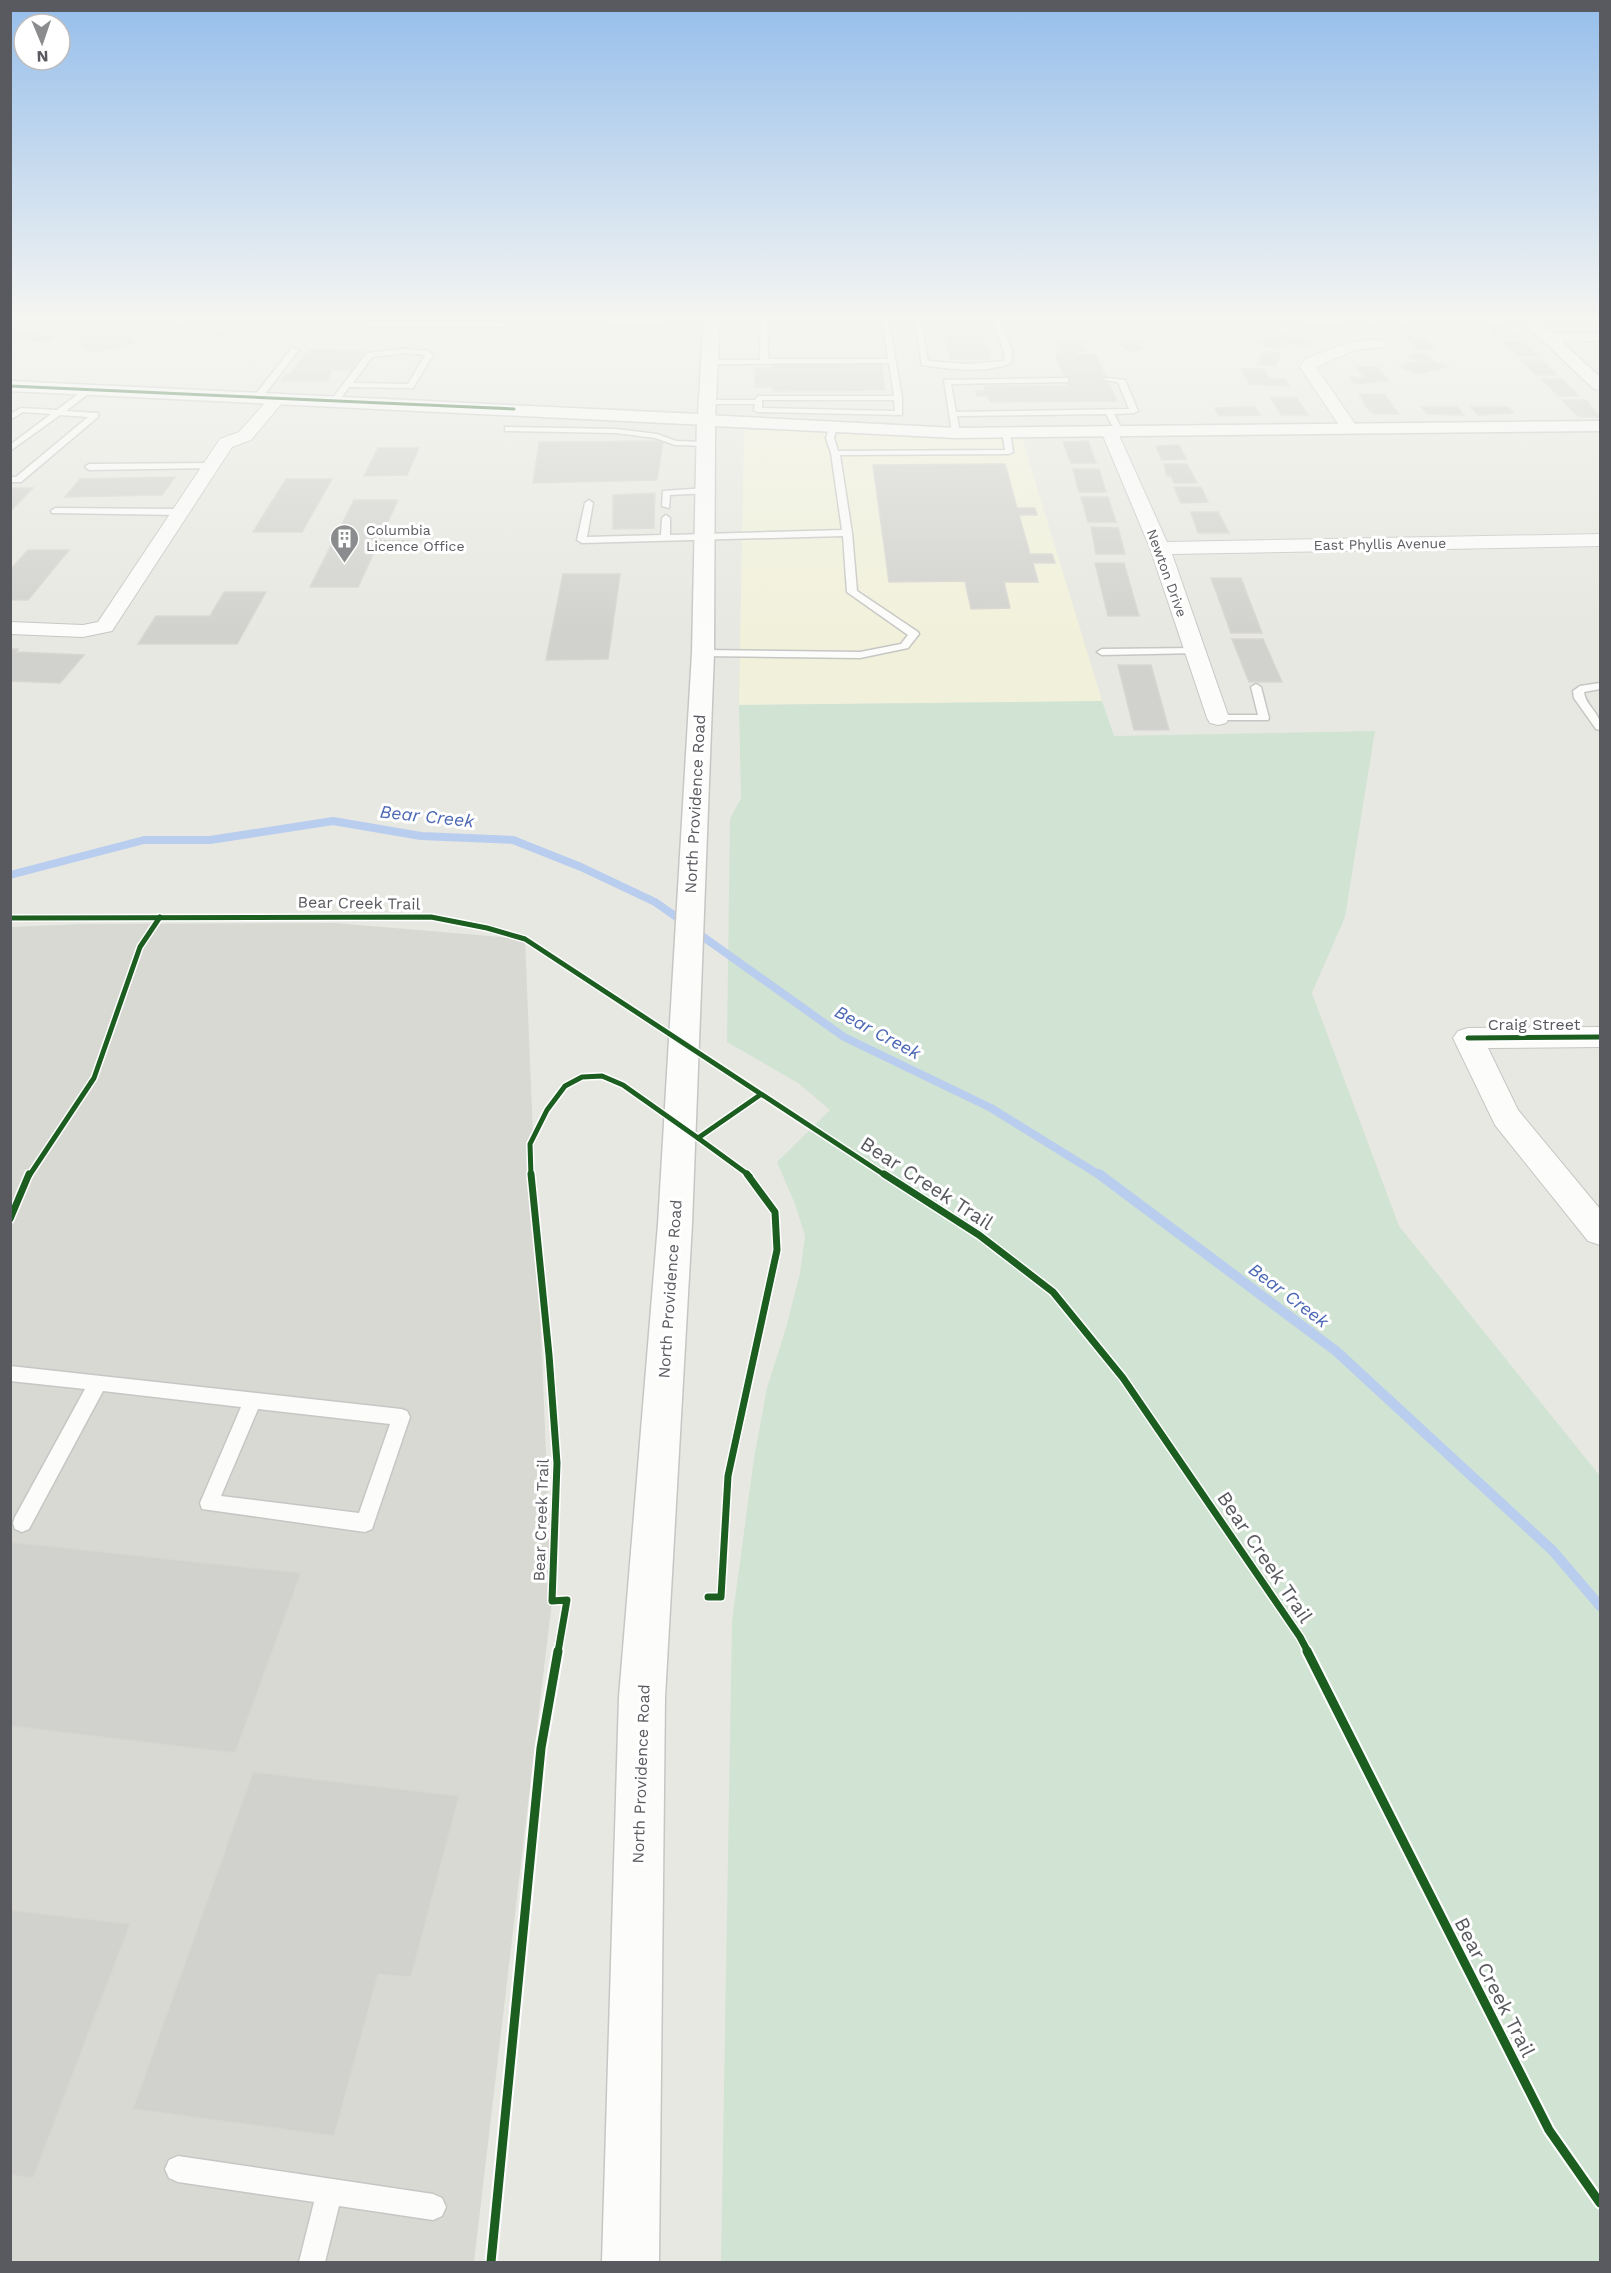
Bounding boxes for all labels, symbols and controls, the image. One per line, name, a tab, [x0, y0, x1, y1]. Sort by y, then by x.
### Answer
north arrow	[12, 12, 72, 72]
text: N	[36, 47, 49, 66]
building icon: Columbia Licence Office	[329, 522, 361, 564]
place label: Columbia Licence Office	[366, 522, 465, 554]
street label: Newton Drive	[1144, 527, 1190, 619]
street label: East Phyllis Avenue	[1314, 535, 1446, 553]
street label: North Providence Road	[681, 714, 709, 894]
water label: Bear Creek	[379, 801, 476, 832]
street label: Bear Creek Trail	[297, 892, 421, 914]
water label: Bear Creek	[831, 1001, 926, 1064]
street label: Craig Street	[1488, 1015, 1581, 1034]
street label: Bear Creek Trail	[856, 1131, 998, 1235]
street label: North Providence Road	[654, 1199, 686, 1379]
water label: Bear Creek	[1245, 1258, 1334, 1333]
street label: Bear Creek Trail	[529, 1458, 553, 1582]
street label: Bear Creek Trail	[1212, 1487, 1318, 1627]
street label: North Providence Road	[628, 1684, 654, 1864]
street label: Bear Creek Trail	[1449, 1913, 1541, 2061]

